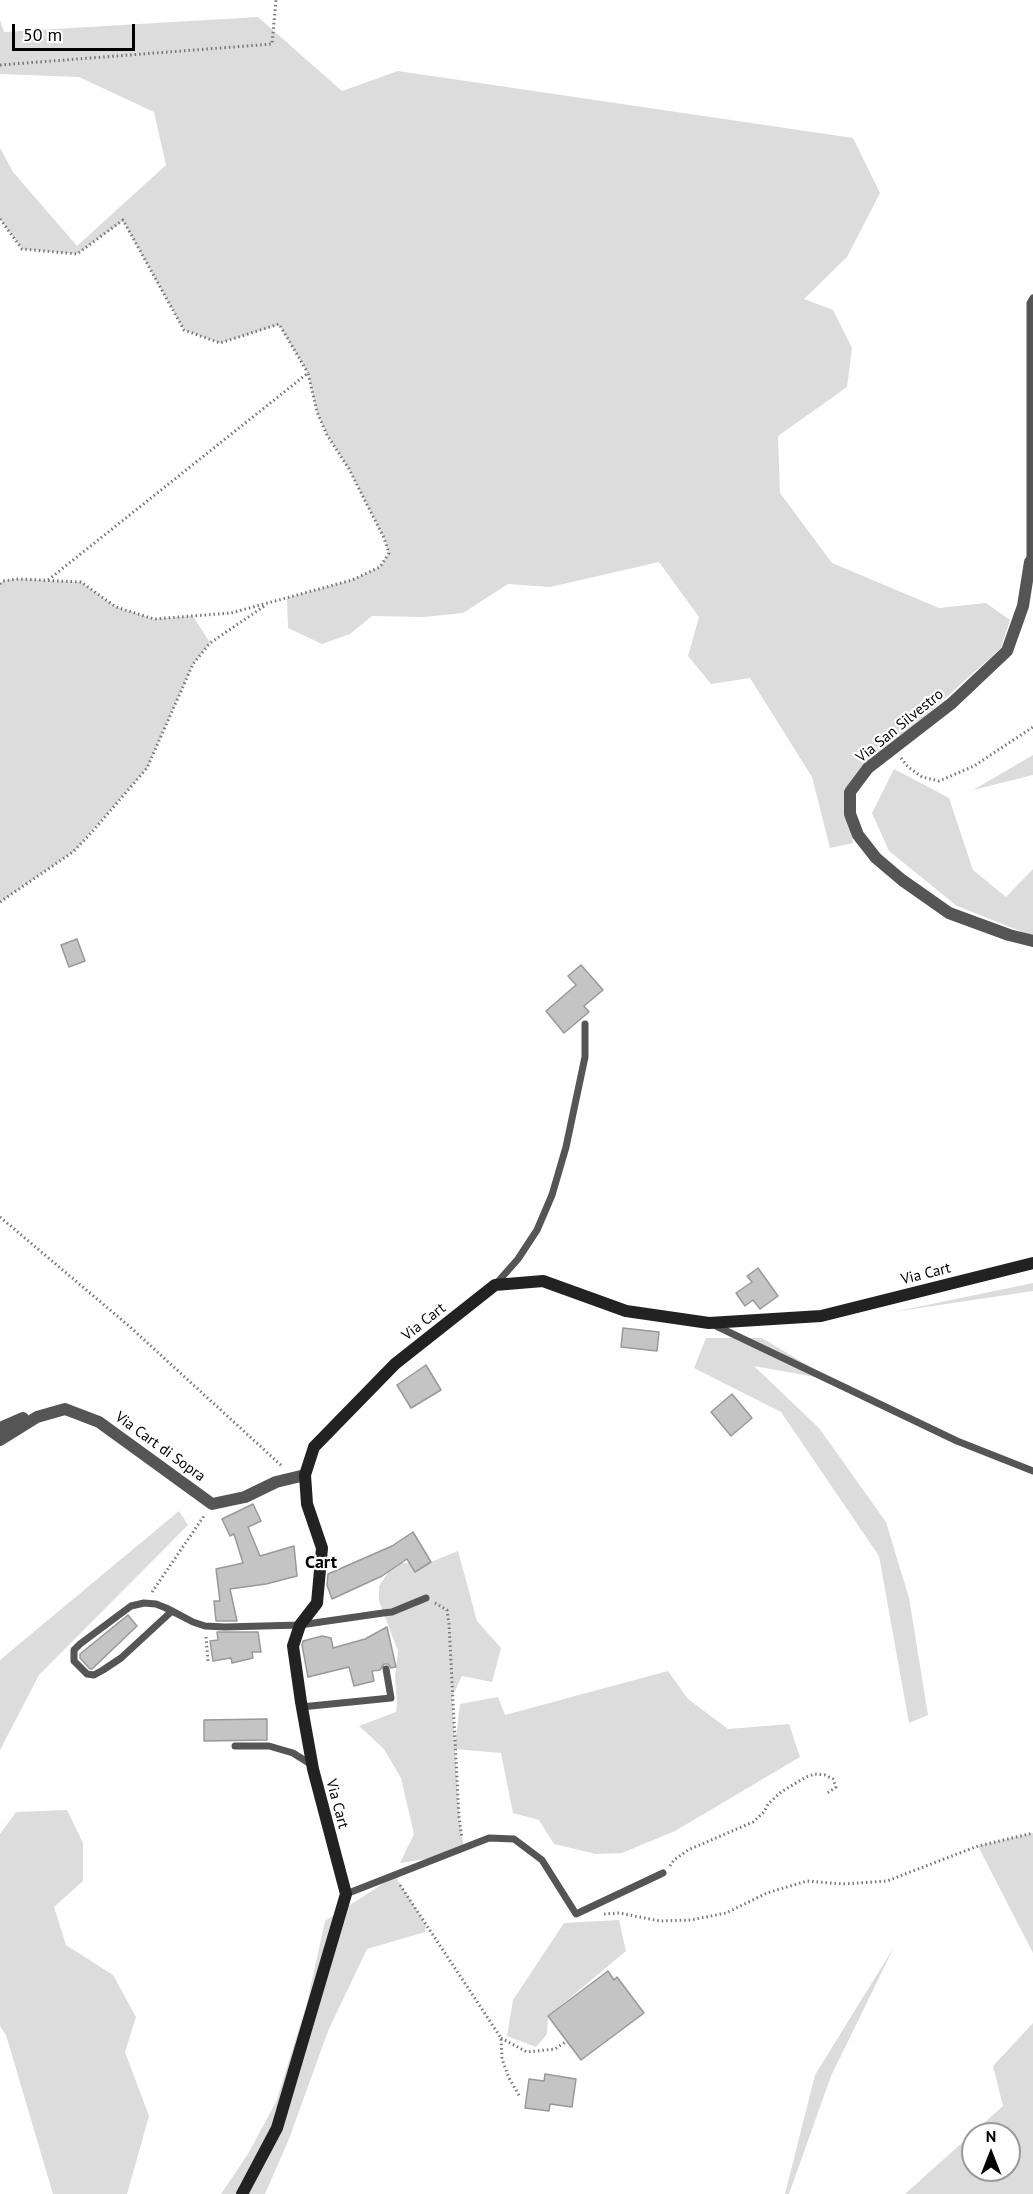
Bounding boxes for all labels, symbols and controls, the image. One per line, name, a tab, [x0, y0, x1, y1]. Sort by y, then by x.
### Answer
scale bar	[15, 12, 138, 50]
text: 50 m	[23, 23, 62, 46]
street label: Via San Silvestro	[853, 685, 947, 767]
street label: Via Cart	[899, 1259, 953, 1289]
street label: Via Cart	[399, 1299, 449, 1345]
street label: Via Cart di Sopra	[111, 1408, 209, 1486]
district label: Cart	[305, 1552, 337, 1574]
street label: Via Cart	[322, 1777, 352, 1831]
north arrow	[961, 2122, 1021, 2182]
text: N	[986, 2126, 996, 2146]

